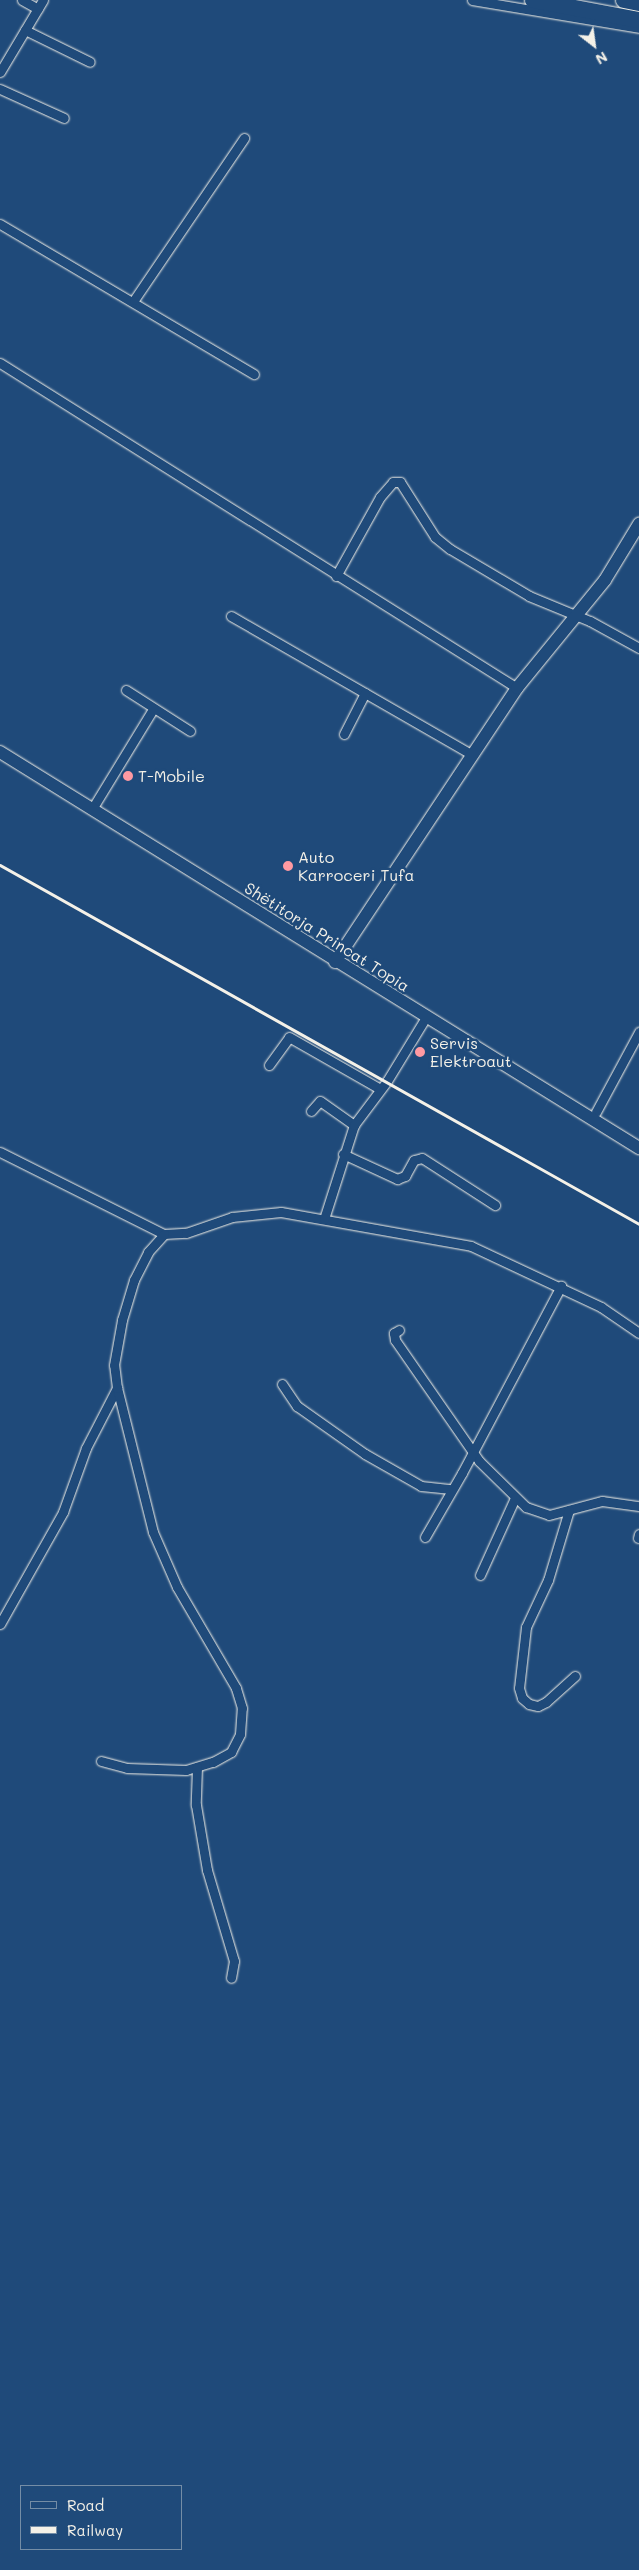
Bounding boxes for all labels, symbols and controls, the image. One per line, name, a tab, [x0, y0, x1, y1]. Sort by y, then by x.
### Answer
north arrow	[569, 20, 619, 70]
text: N	[592, 48, 611, 69]
place label: T-Mobile	[138, 766, 205, 786]
marker: T-Mobile	[122, 770, 134, 782]
place label: Auto Karroceri Tufa	[298, 847, 414, 885]
marker: Auto Karroceri Tufa	[282, 860, 294, 872]
street label: Shëtitorja Princat Topia	[241, 878, 413, 996]
place label: Servis Elektroaut	[430, 1033, 512, 1071]
marker: Servis Elektroaut	[414, 1046, 426, 1058]
legend	[20, 2485, 182, 2550]
text: Road	[67, 2495, 104, 2515]
text: Railway	[67, 2520, 123, 2540]

